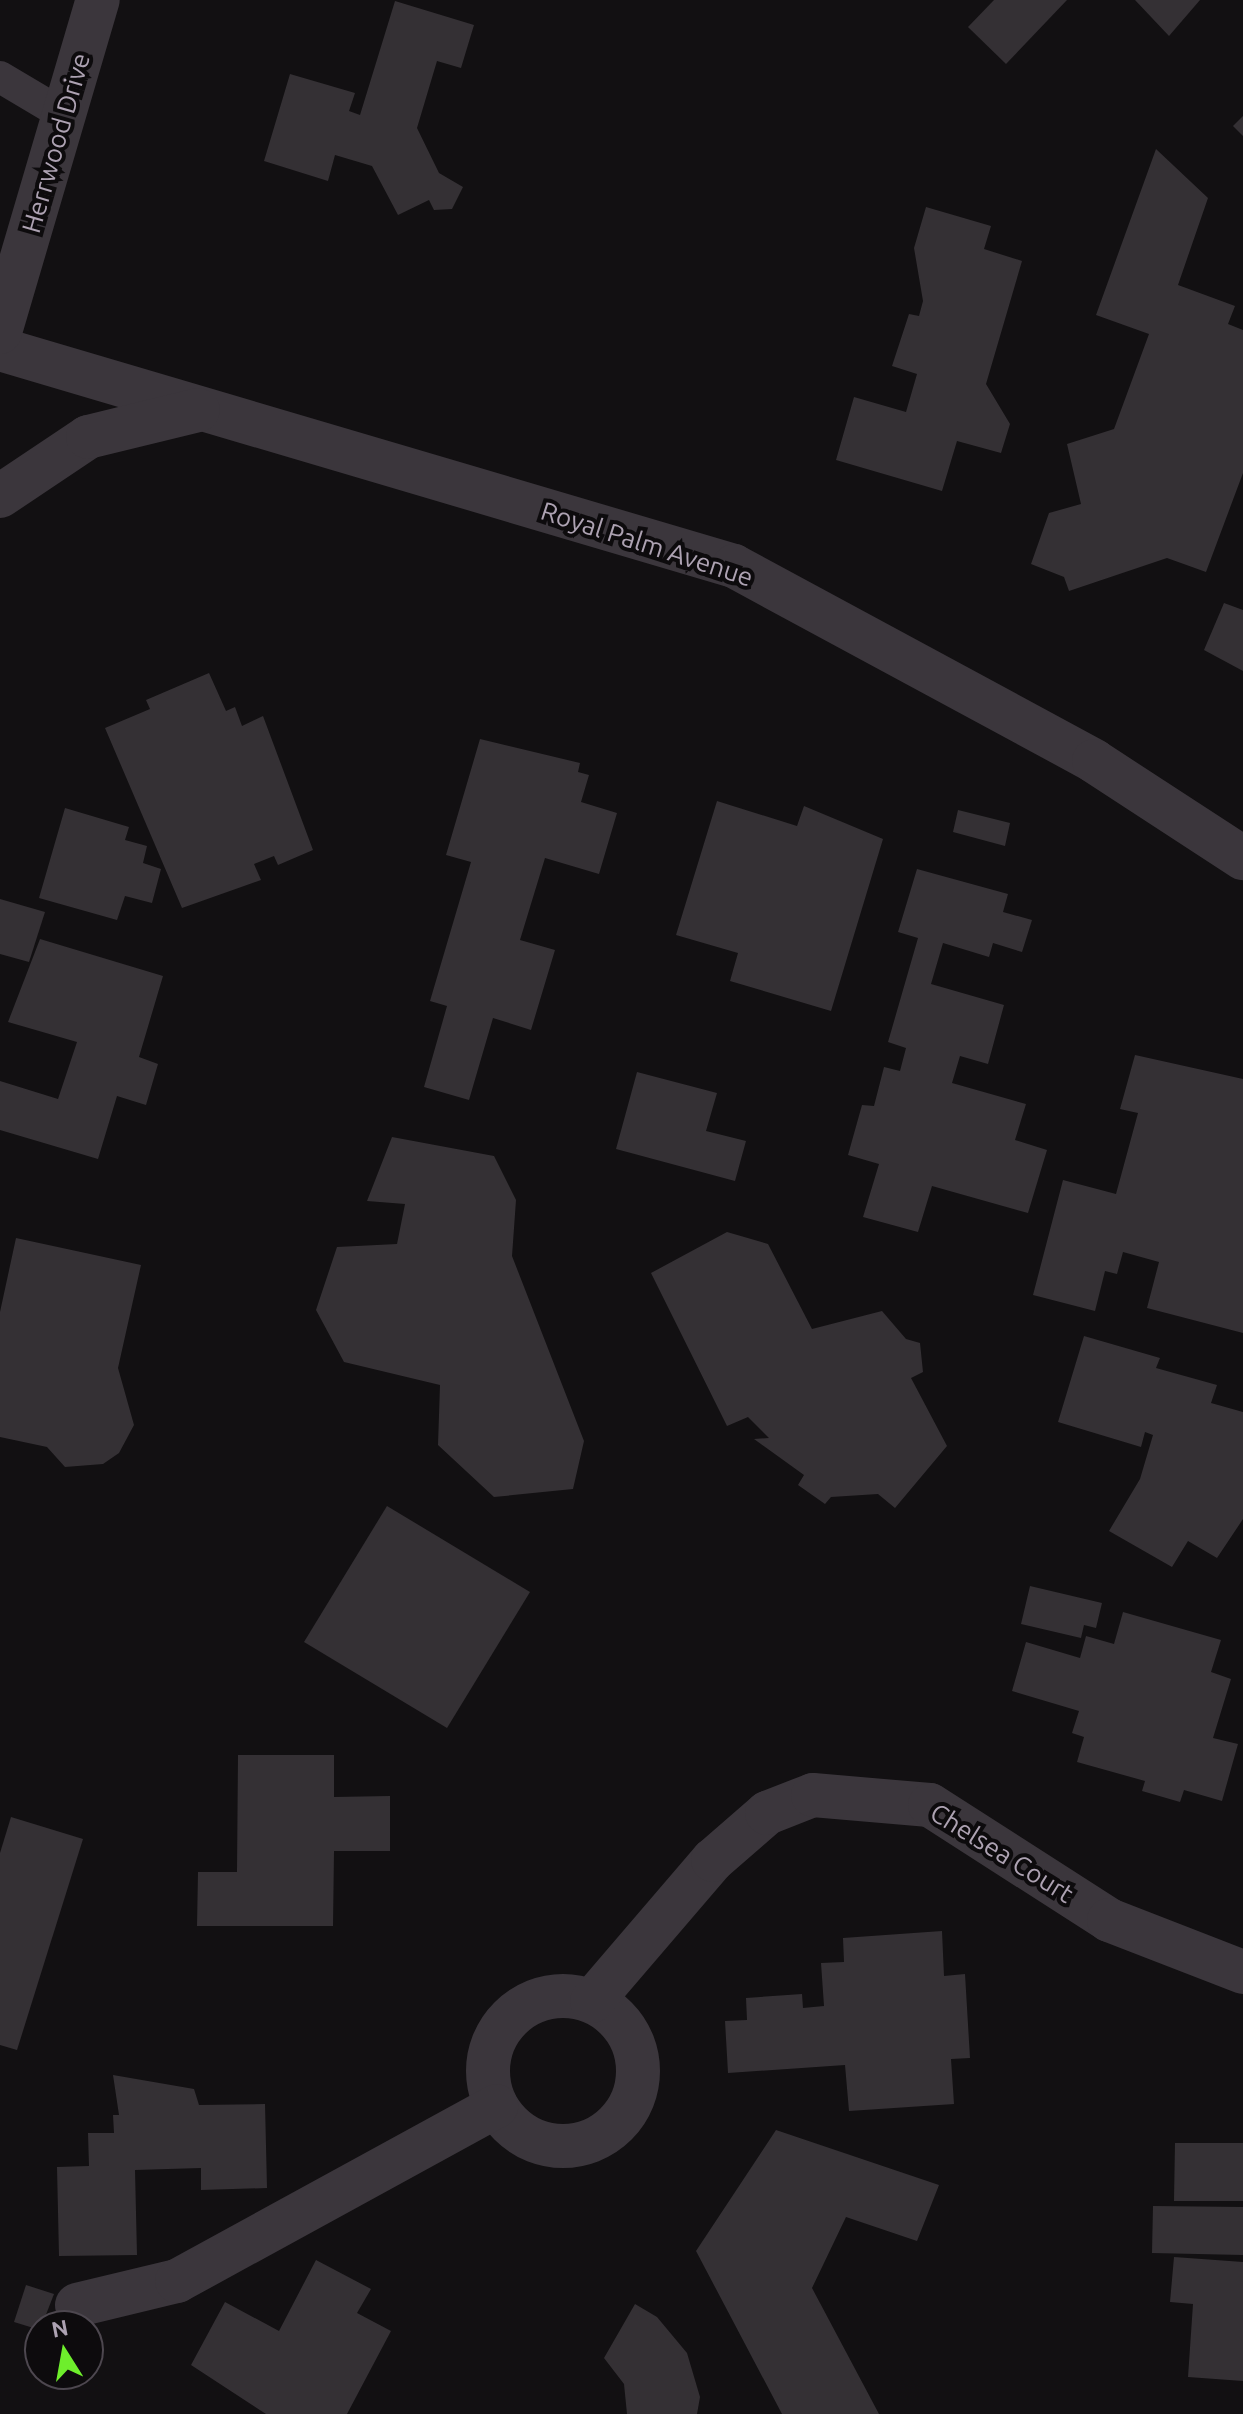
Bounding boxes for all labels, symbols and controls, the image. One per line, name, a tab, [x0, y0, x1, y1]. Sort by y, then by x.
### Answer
street label: Herrwood Drive	[15, 49, 97, 237]
street label: Royal Palm Avenue	[537, 495, 757, 593]
street label: Chelsea Court	[925, 1797, 1079, 1909]
north arrow	[24, 2310, 104, 2390]
text: N	[49, 2314, 70, 2342]

